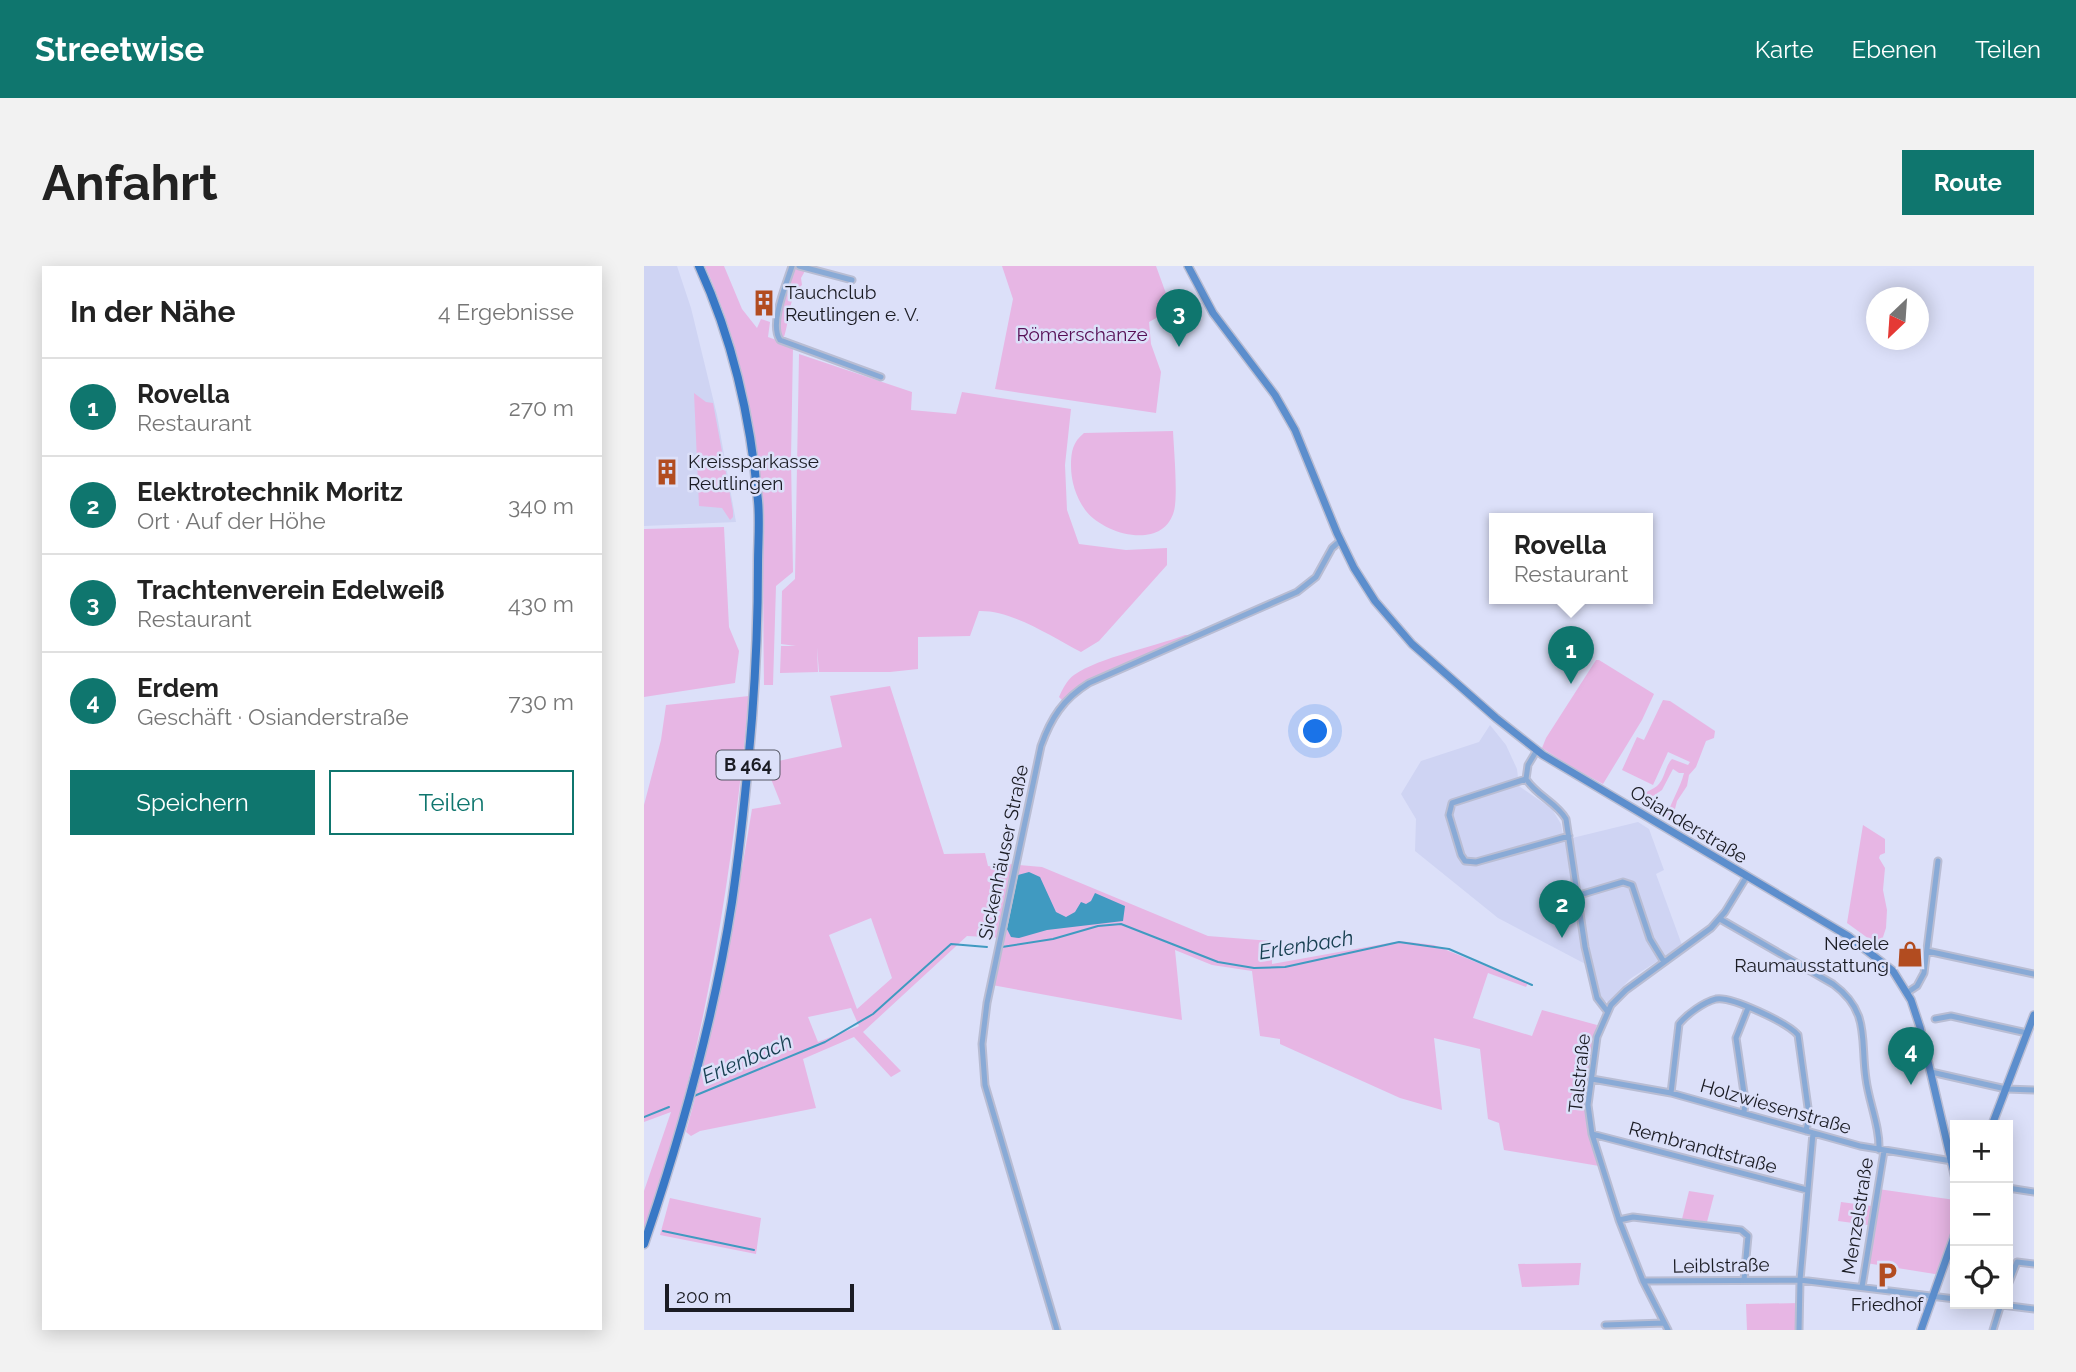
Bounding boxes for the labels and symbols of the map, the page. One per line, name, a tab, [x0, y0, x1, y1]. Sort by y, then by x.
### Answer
place label: Tauchclub Reutlingen e. V.	[785, 281, 919, 325]
north arrow	[1866, 287, 1929, 350]
building icon: Tauchclub Reutlingen e. V.	[749, 288, 779, 318]
pin: 3	[1156, 289, 1202, 347]
park label: Römerschanze	[1016, 323, 1148, 345]
place label: Kreissparkasse Reutlingen	[688, 450, 819, 494]
building icon: Kreissparkasse Reutlingen	[652, 457, 682, 487]
pin: 1	[1548, 626, 1594, 684]
your location	[1298, 714, 1332, 748]
road number: B 464	[716, 751, 780, 780]
street label: Sickenhäuser Straße	[974, 762, 1032, 942]
street label: Osianderstraße	[1626, 780, 1752, 868]
pin: 2	[1539, 880, 1585, 938]
water label: Erlenbach	[1257, 925, 1355, 964]
place label: Nedele Raumausstattung	[1734, 932, 1889, 976]
shop icon: Nedele Raumausstattung	[1895, 939, 1925, 969]
pin: 4	[1888, 1027, 1934, 1085]
water label: Erlenbach	[698, 1028, 796, 1089]
street label: Talstraße	[1564, 1032, 1594, 1114]
street label: Holzwiesenstraße	[1698, 1074, 1854, 1138]
street label: Rembrandtstraße	[1626, 1117, 1780, 1177]
street label: Menzelstraße	[1837, 1156, 1877, 1276]
street label: Leiblstraße	[1672, 1253, 1770, 1277]
parking icon: Friedhof	[1872, 1260, 1902, 1290]
scale bar	[665, 1281, 854, 1313]
place label: Friedhof	[1851, 1293, 1924, 1315]

